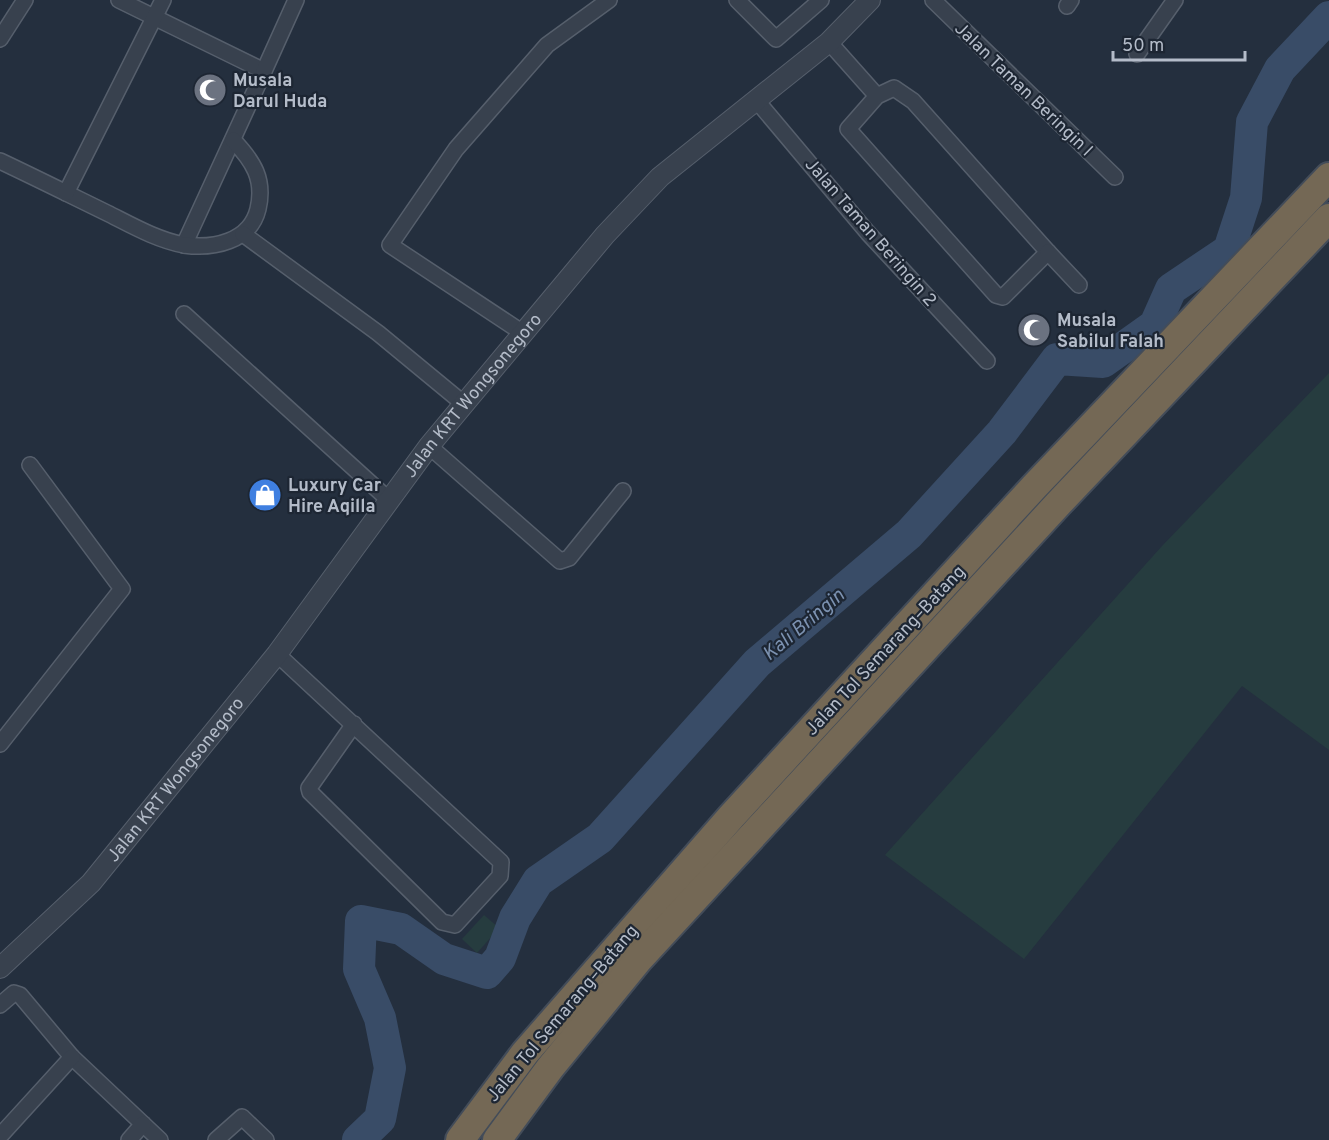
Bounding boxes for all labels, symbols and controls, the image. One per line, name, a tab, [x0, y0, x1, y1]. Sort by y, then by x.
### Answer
street label: Jalan Taman Beringin I	[949, 18, 1097, 162]
scale bar	[1113, 24, 1245, 62]
text: 50 m	[1122, 35, 1164, 58]
place label: Musala Darul Huda	[233, 70, 327, 114]
mosque icon: Musala Darul Huda	[192, 72, 228, 108]
street label: Jalan Taman Beringin 2	[799, 154, 941, 312]
street label: Jalan KRT Wongsonegoro	[400, 309, 548, 483]
place label: Musala Sabilul Falah	[1057, 310, 1164, 354]
mosque icon: Musala Sabilul Falah	[1016, 312, 1052, 348]
place label: Luxury Car Hire Aqilla	[288, 475, 382, 519]
shop icon: Luxury Car Hire Aqilla	[247, 477, 283, 513]
street label: Jalan Tol Semarang–Batang	[801, 561, 971, 741]
water label: Kali Bringin	[758, 583, 851, 668]
street label: Jalan KRT Wongsonegoro	[103, 693, 250, 867]
street label: Jalan Tol Semarang–Batang	[482, 921, 644, 1107]

